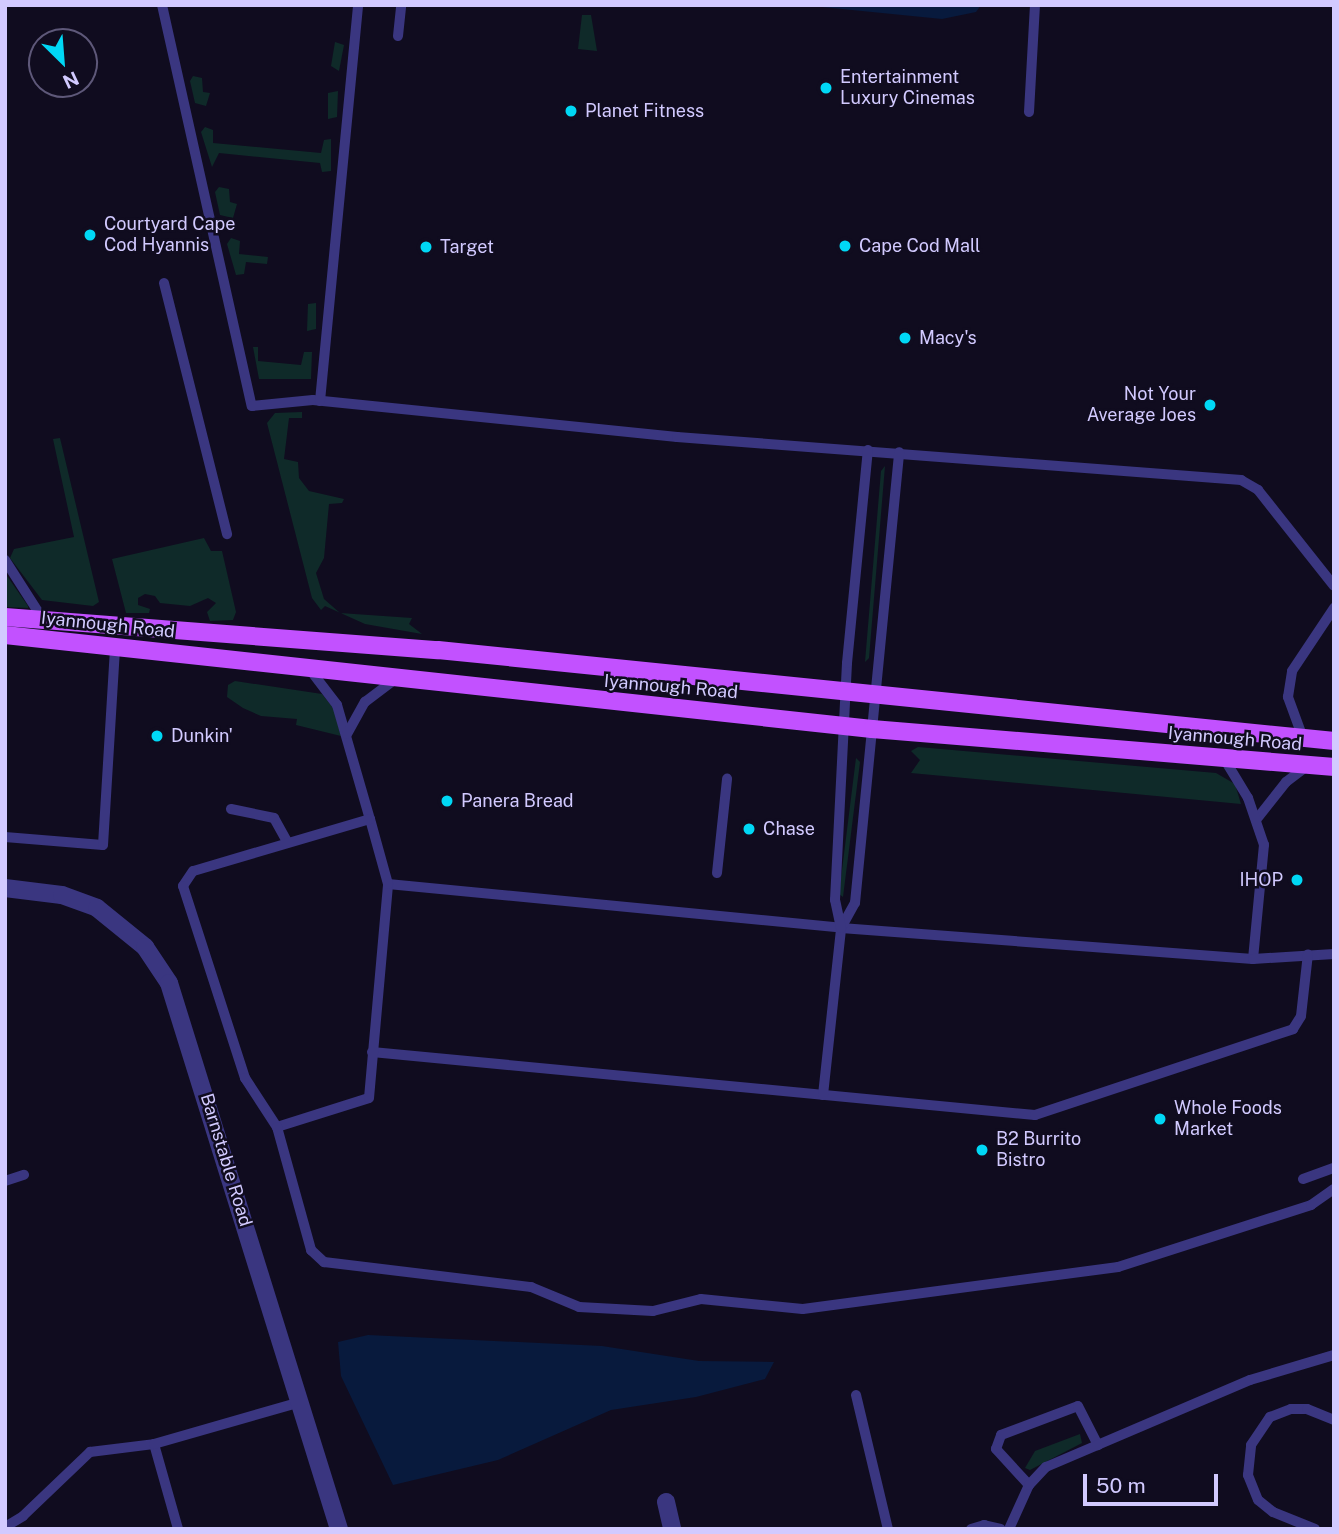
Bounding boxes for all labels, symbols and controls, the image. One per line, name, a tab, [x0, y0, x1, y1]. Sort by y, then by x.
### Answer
north arrow	[28, 28, 98, 98]
text: N	[60, 67, 82, 93]
place label: Entertainment Luxury Cinemas	[840, 67, 975, 110]
marker: Entertainment Luxury Cinemas	[818, 80, 834, 96]
place label: Planet Fitness	[585, 100, 704, 122]
marker: Planet Fitness	[563, 103, 579, 119]
place label: Courtyard Cape Cod Hyannis	[104, 214, 235, 256]
marker: Courtyard Cape Cod Hyannis	[82, 227, 98, 243]
place label: Cape Cod Mall	[859, 235, 981, 257]
place label: Target	[440, 236, 494, 258]
marker: Cape Cod Mall	[837, 238, 853, 254]
marker: Target	[418, 239, 434, 255]
place label: Macy's	[919, 327, 977, 349]
marker: Macy's	[897, 330, 913, 346]
place label: Not Your Average Joes	[1087, 384, 1196, 426]
marker: Not Your Average Joes	[1202, 397, 1218, 413]
street label: Iyannough Road	[40, 607, 176, 643]
street label: Iyannough Road	[603, 670, 739, 704]
street label: Iyannough Road	[1167, 722, 1303, 756]
place label: Dunkin'	[171, 725, 233, 747]
marker: Dunkin'	[149, 728, 165, 744]
place label: Panera Bread	[461, 790, 574, 812]
marker: Panera Bread	[439, 793, 455, 809]
place label: Chase	[763, 818, 815, 840]
marker: Chase	[741, 821, 757, 837]
place label: IHOP	[1239, 869, 1283, 891]
marker: IHOP	[1289, 872, 1305, 888]
street label: Barnstable Road	[195, 1091, 257, 1229]
place label: Whole Foods Market	[1174, 1098, 1282, 1140]
marker: Whole Foods Market	[1152, 1111, 1168, 1127]
place label: B2 Burrito Bistro	[996, 1129, 1081, 1172]
marker: B2 Burrito Bistro	[974, 1142, 990, 1158]
scale bar	[1087, 1460, 1222, 1504]
text: 50 m	[1096, 1473, 1146, 1498]

